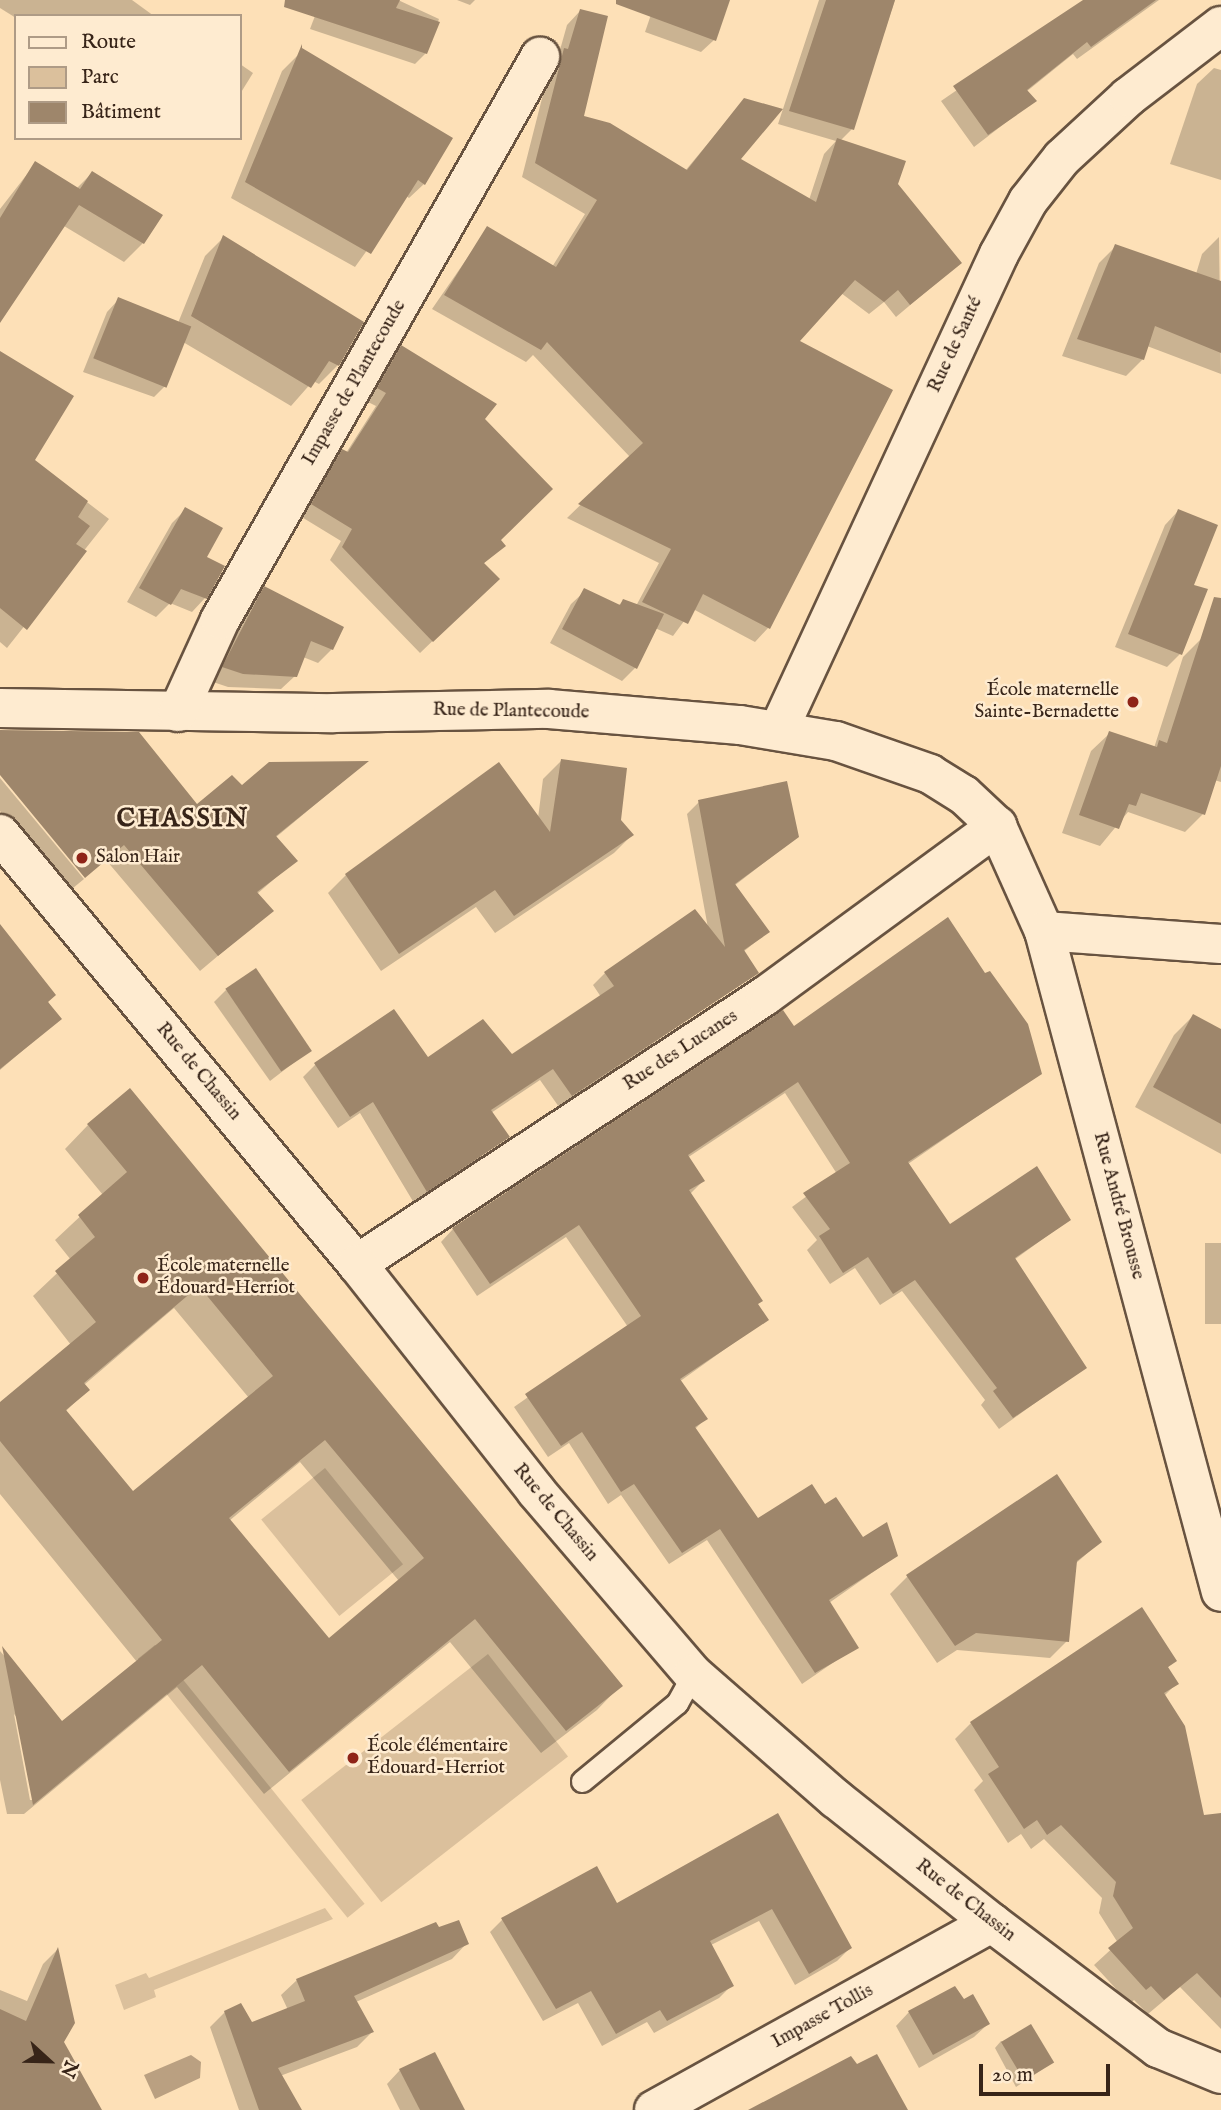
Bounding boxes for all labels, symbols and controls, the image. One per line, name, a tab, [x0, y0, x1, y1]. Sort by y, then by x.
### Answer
legend	[14, 14, 242, 140]
text: Route	[81, 29, 136, 56]
text: Parc	[81, 64, 119, 91]
text: Bâtiment	[81, 99, 161, 126]
street label: Rue de Santé	[924, 293, 988, 397]
street label: Impasse de Plantecoude	[298, 296, 412, 470]
place label: École maternelle Sainte-Bernadette	[975, 680, 1119, 724]
marker: École maternelle Sainte-Bernadette	[1125, 694, 1141, 710]
street label: Rue de Plantecoude	[432, 699, 590, 725]
district label: CHASSIN	[117, 803, 249, 835]
place label: Salon Hair	[96, 847, 180, 869]
marker: Salon Hair	[74, 850, 90, 866]
street label: Rue des Lucanes	[619, 1005, 743, 1097]
street label: Rue de Chassin	[151, 1018, 245, 1126]
street label: Rue André Brousse	[1087, 1130, 1149, 1282]
place label: École maternelle Édouard-Herriot	[157, 1256, 295, 1300]
marker: École maternelle Édouard-Herriot	[135, 1270, 151, 1286]
street label: Rue de Chassin	[508, 1459, 602, 1567]
place label: École élémentaire Édouard-Herriot	[367, 1736, 508, 1780]
marker: École élémentaire Édouard-Herriot	[345, 1750, 361, 1766]
street label: Rue de Chassin	[910, 1855, 1020, 1947]
street label: Impasse Tollis	[768, 1980, 878, 2054]
north arrow	[14, 2026, 84, 2096]
scale bar	[983, 2050, 1114, 2094]
text: N	[54, 2057, 83, 2081]
text: 20 m	[992, 2062, 1033, 2089]

